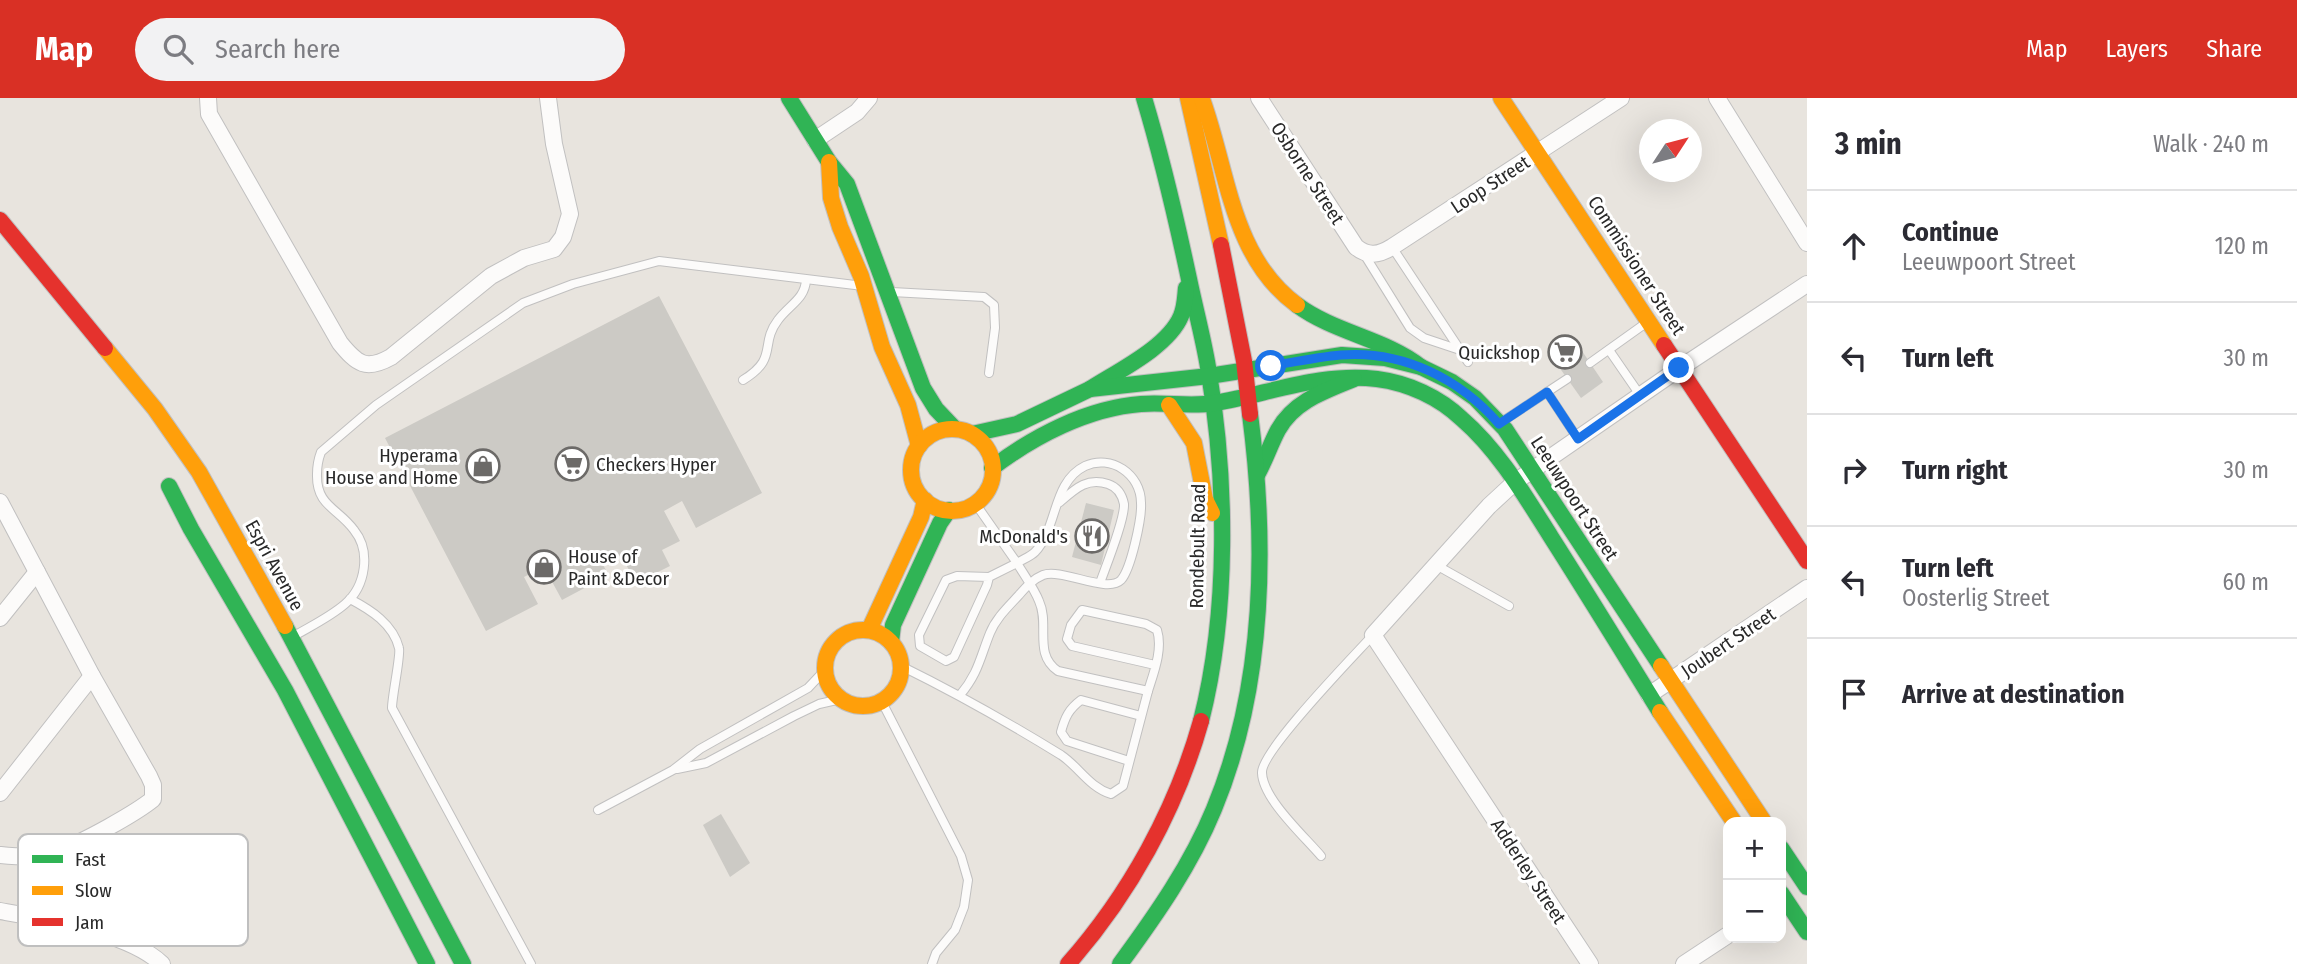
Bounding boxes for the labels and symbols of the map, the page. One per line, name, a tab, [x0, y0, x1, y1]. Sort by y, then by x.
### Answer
street label: Osborne Street	[1266, 118, 1350, 229]
north arrow	[1639, 119, 1702, 182]
street label: Loop Street	[1447, 150, 1535, 218]
street label: Commissioner Street	[1583, 191, 1691, 340]
supermarket icon: Quickshop	[1546, 333, 1584, 371]
place label: Quickshop	[1458, 341, 1540, 364]
route start	[1255, 350, 1286, 381]
route end	[1663, 352, 1694, 383]
street label: Leeuwpoort Street	[1526, 432, 1624, 565]
place label: Hyperama House and Home	[325, 444, 458, 489]
supermarket icon: Checkers Hyper	[553, 445, 591, 483]
shop icon: Hyperama House and Home	[464, 447, 502, 485]
place label: Checkers Hyper	[596, 453, 716, 476]
street label: Rondebult Road	[1185, 483, 1210, 609]
street label: Espri Avenue	[240, 516, 309, 615]
restaurant icon: McDonald's	[1073, 517, 1111, 555]
place label: McDonald's	[979, 525, 1068, 548]
place label: House of Paint &Decor	[568, 545, 670, 590]
shop icon: House of Paint &Decor	[525, 548, 563, 586]
street label: Joubert Street	[1677, 602, 1780, 682]
street label: Adderley Street	[1486, 815, 1571, 929]
legend	[18, 834, 248, 946]
text: Fast	[75, 848, 106, 871]
text: Slow	[75, 879, 112, 902]
text: Jam	[75, 911, 104, 934]

